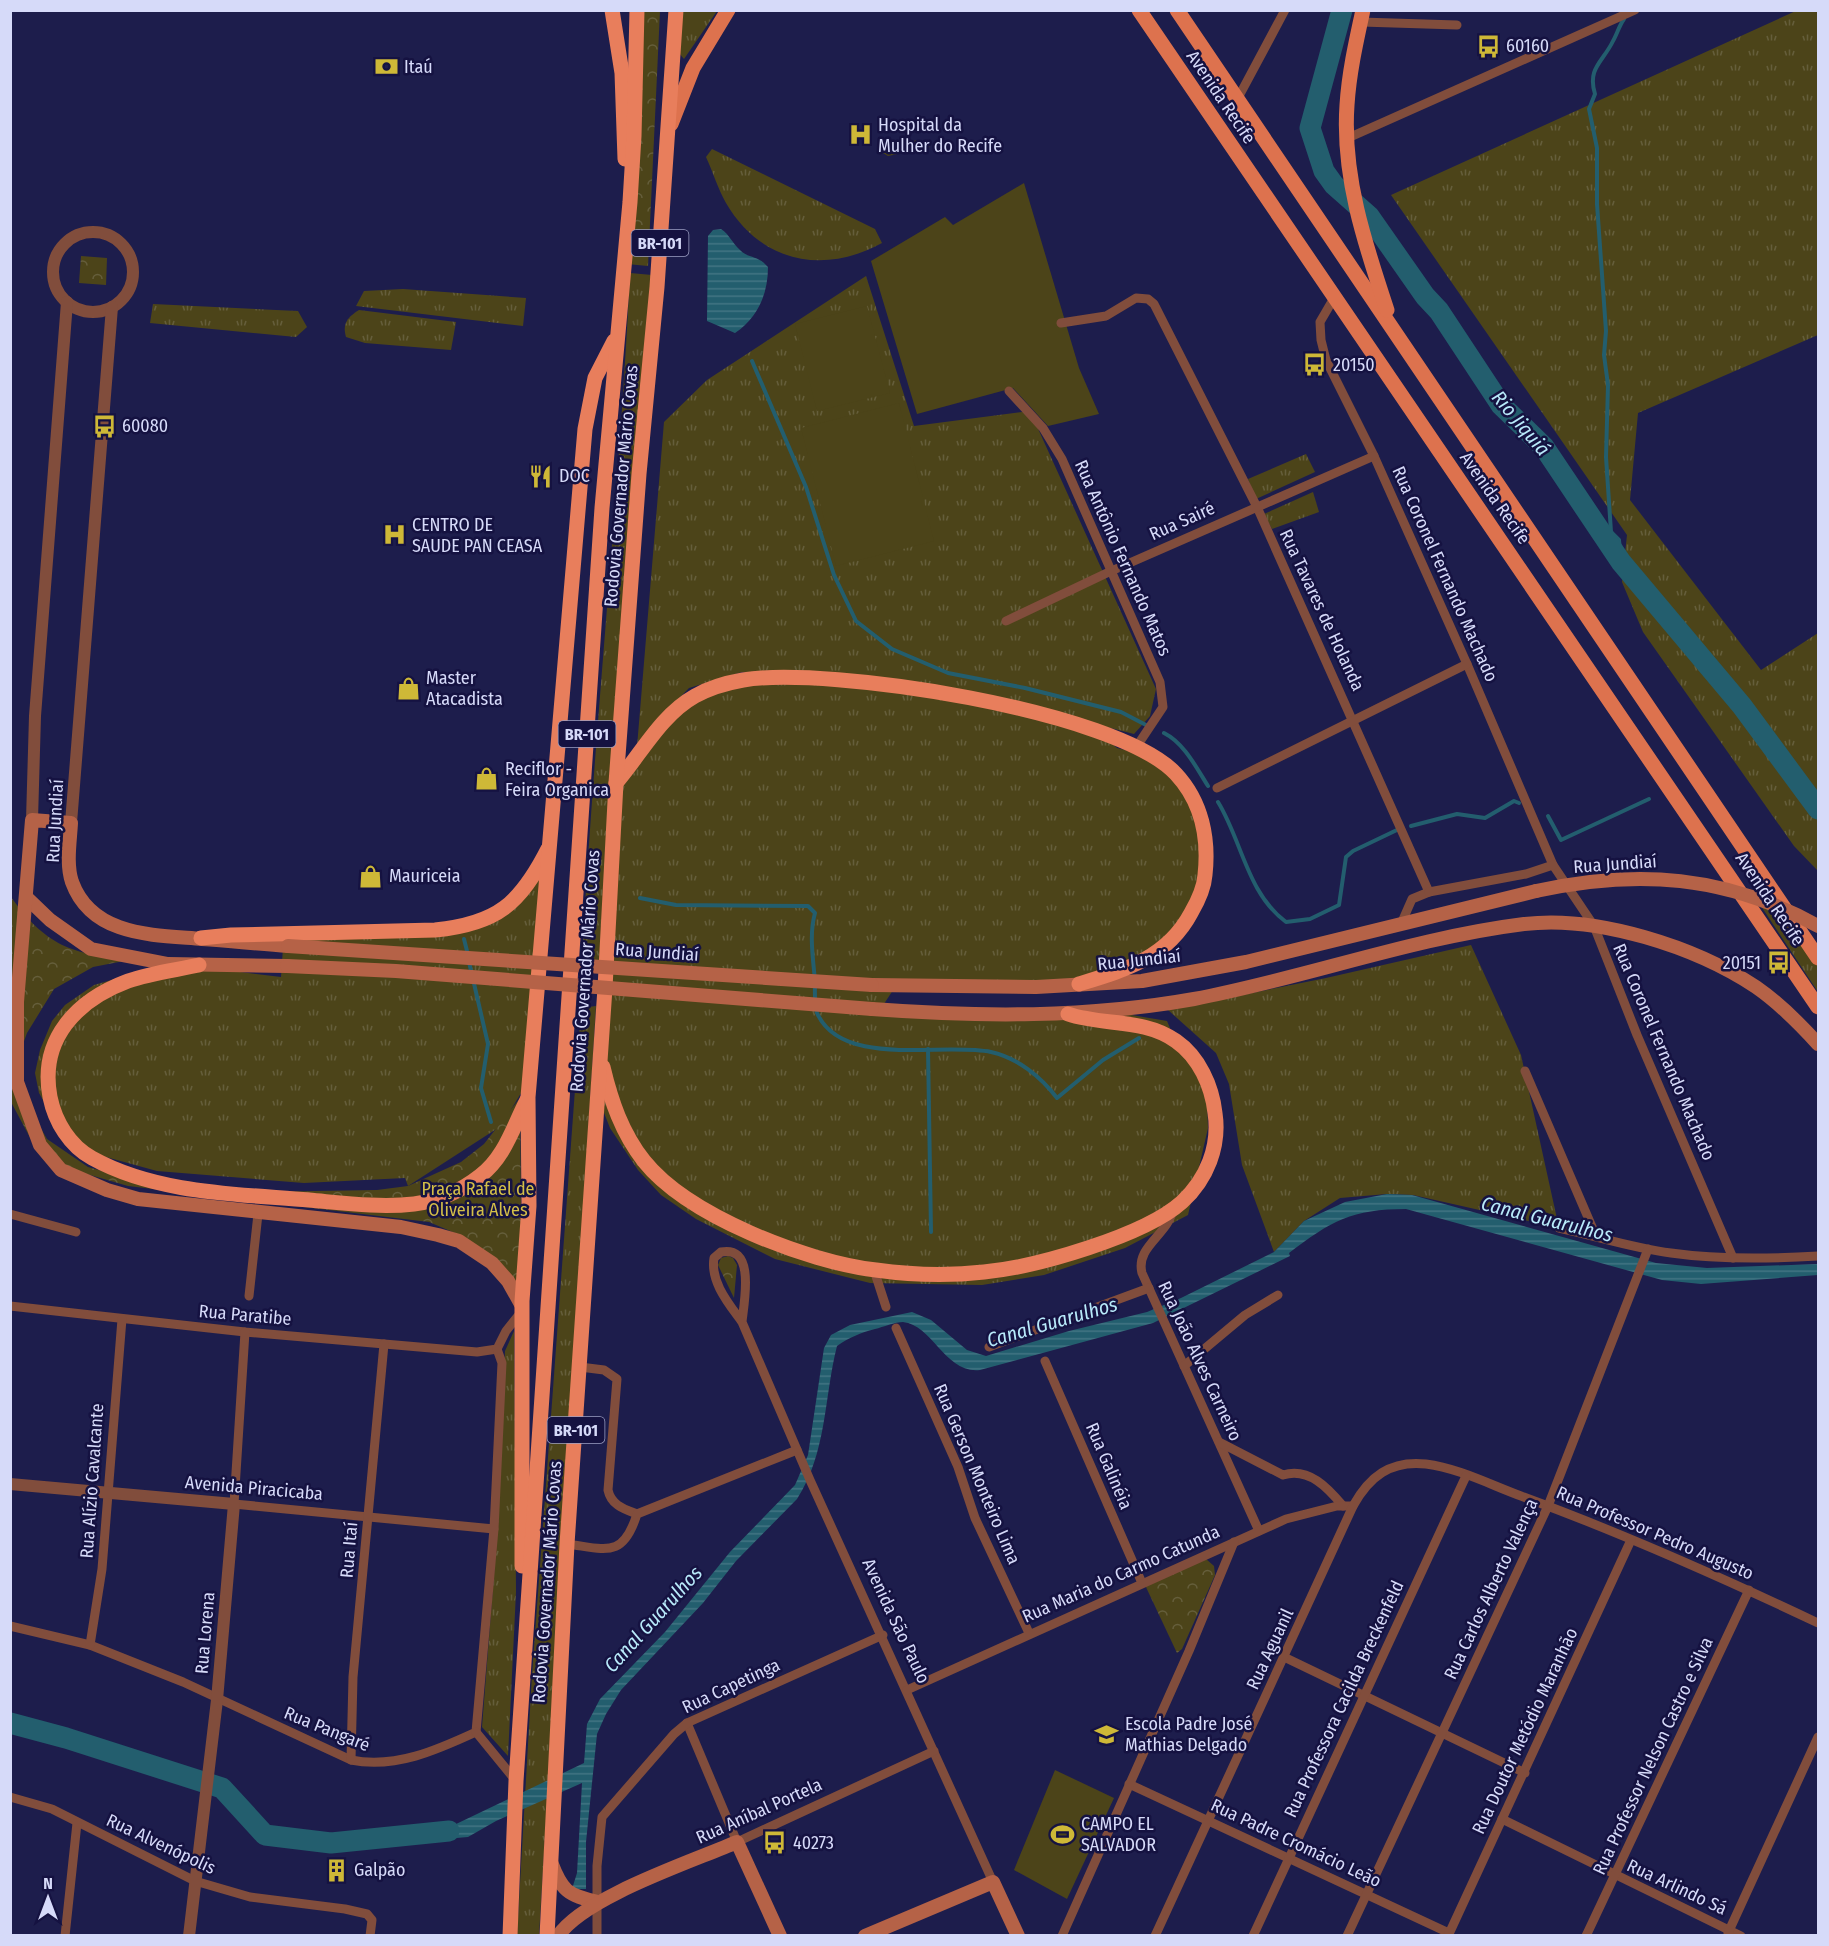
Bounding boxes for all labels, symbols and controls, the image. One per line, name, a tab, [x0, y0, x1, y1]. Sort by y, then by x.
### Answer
bus stop icon: 60160	[1475, 33, 1501, 59]
place label: 60160	[1506, 35, 1549, 57]
street label: Avenida Recife	[1182, 46, 1260, 148]
bank icon: Itaú	[373, 54, 399, 80]
place label: Itaú	[404, 56, 433, 78]
place label: Hospital da Mulher do Recife	[878, 114, 1002, 157]
hospital icon: Hospital da Mulher do Recife	[847, 122, 873, 148]
road number: BR-101	[632, 230, 688, 256]
bus stop icon: 20150	[1302, 352, 1328, 378]
place label: 20150	[1333, 354, 1375, 376]
street label: Rodovia Governador Mário Covas	[599, 364, 643, 608]
water label: Rio Jiquiá	[1487, 386, 1555, 460]
bus stop icon: 60080	[91, 413, 117, 439]
place label: 60080	[122, 415, 168, 437]
street label: Avenida Recife	[1455, 447, 1535, 549]
street label: Rua Antônio Fernando Matos	[1070, 457, 1176, 660]
restaurant icon: DOC	[528, 463, 554, 489]
street label: Rua Coronel Fernando Machado	[1387, 463, 1503, 685]
place label: DOC	[559, 465, 590, 487]
street label: Rua Sairé	[1146, 497, 1218, 545]
place label: CENTRO DE SAUDE PAN CEASA	[412, 514, 543, 557]
hospital icon: CENTRO DE SAUDE PAN CEASA	[381, 522, 407, 548]
street label: Rua Tavares de Holanda	[1275, 526, 1369, 695]
place label: Master Atacadista	[426, 667, 503, 710]
shop icon: Master Atacadista	[395, 675, 421, 701]
road number: BR-101	[558, 721, 616, 747]
place label: Reciflor - Feira Organica	[505, 758, 609, 801]
shop icon: Reciflor - Feira Organica	[474, 766, 500, 792]
street label: Rua Jundiaí	[42, 778, 68, 863]
street label: Avenida Recife	[1731, 848, 1809, 950]
street label: Rodovia Governador Mário Covas	[566, 849, 604, 1093]
street label: Rua Jundiaí	[1573, 850, 1658, 878]
shop icon: Mauriceia	[358, 863, 384, 889]
place label: Mauriceia	[389, 865, 461, 887]
street label: Rua Jundiaí	[615, 938, 700, 966]
street label: Rua Coronel Fernando Machado	[1608, 940, 1720, 1164]
street label: Rua Jundiaí	[1096, 945, 1182, 975]
bus stop icon: 20151	[1766, 950, 1792, 976]
place label: 20151	[1723, 952, 1761, 974]
park label: Praça Rafael de Oliveira Alves	[422, 1178, 535, 1221]
water label: Canal Guarulhos	[1479, 1191, 1616, 1247]
street label: Rua João Alves Carneiro	[1153, 1277, 1247, 1445]
water label: Canal Guarulhos	[984, 1292, 1121, 1352]
street label: Rua Paratibe	[198, 1300, 292, 1330]
street label: Rua Gerson Monteiro Lima	[929, 1380, 1025, 1568]
street label: Rua Alízio Cavalcante	[76, 1403, 108, 1559]
road number: BR-101	[548, 1417, 604, 1443]
street label: Rua Galinéia	[1081, 1419, 1137, 1513]
street label: Rodovia Governador Mário Covas	[528, 1460, 566, 1704]
street label: Avenida Piracicaba	[184, 1471, 324, 1505]
street label: Rua Professor Pedro Augusto	[1553, 1481, 1757, 1585]
street label: Rua Carlos Alberto Valença	[1439, 1495, 1543, 1683]
street label: Rua Maria do Carmo Catunda	[1019, 1520, 1223, 1628]
street label: Rua Itaí	[336, 1521, 362, 1579]
street label: Avenida São Paulo	[857, 1555, 935, 1687]
water label: Canal Guarulhos	[599, 1560, 707, 1677]
street label: Rua Professora Cacilda Breckenfeld	[1279, 1577, 1409, 1821]
street label: Rua Lorena	[190, 1591, 220, 1675]
street label: Rua Aguanil	[1242, 1605, 1298, 1693]
street label: Rua Doutor Metódio Maranhão	[1467, 1624, 1583, 1838]
street label: Rua Professor Nelson Castro e Silva	[1588, 1633, 1718, 1878]
street label: Rua Capetinga	[679, 1654, 784, 1718]
street label: Rua Pangaré	[281, 1702, 373, 1756]
place label: Escola Padre José Mathias Delgado	[1125, 1713, 1252, 1756]
school or university icon: Escola Padre José Mathias Delgado	[1094, 1721, 1120, 1747]
street label: Rua Aníbal Portela	[693, 1773, 826, 1849]
street label: Rua Padre Cromácio Leão	[1207, 1794, 1385, 1892]
street label: Rua Alvenópolis	[103, 1809, 219, 1879]
place label: CAMPO EL SALVADOR	[1081, 1813, 1156, 1856]
sports icon: CAMPO EL SALVADOR	[1050, 1821, 1076, 1847]
bus stop icon: 40273	[762, 1830, 788, 1856]
place label: 40273	[793, 1832, 834, 1854]
street label: Rua Arlindo Sá	[1623, 1854, 1731, 1920]
building icon: Galpão	[323, 1857, 349, 1883]
place label: Galpão	[354, 1859, 405, 1881]
north arrow	[18, 1868, 78, 1928]
text: N	[43, 1874, 53, 1893]

